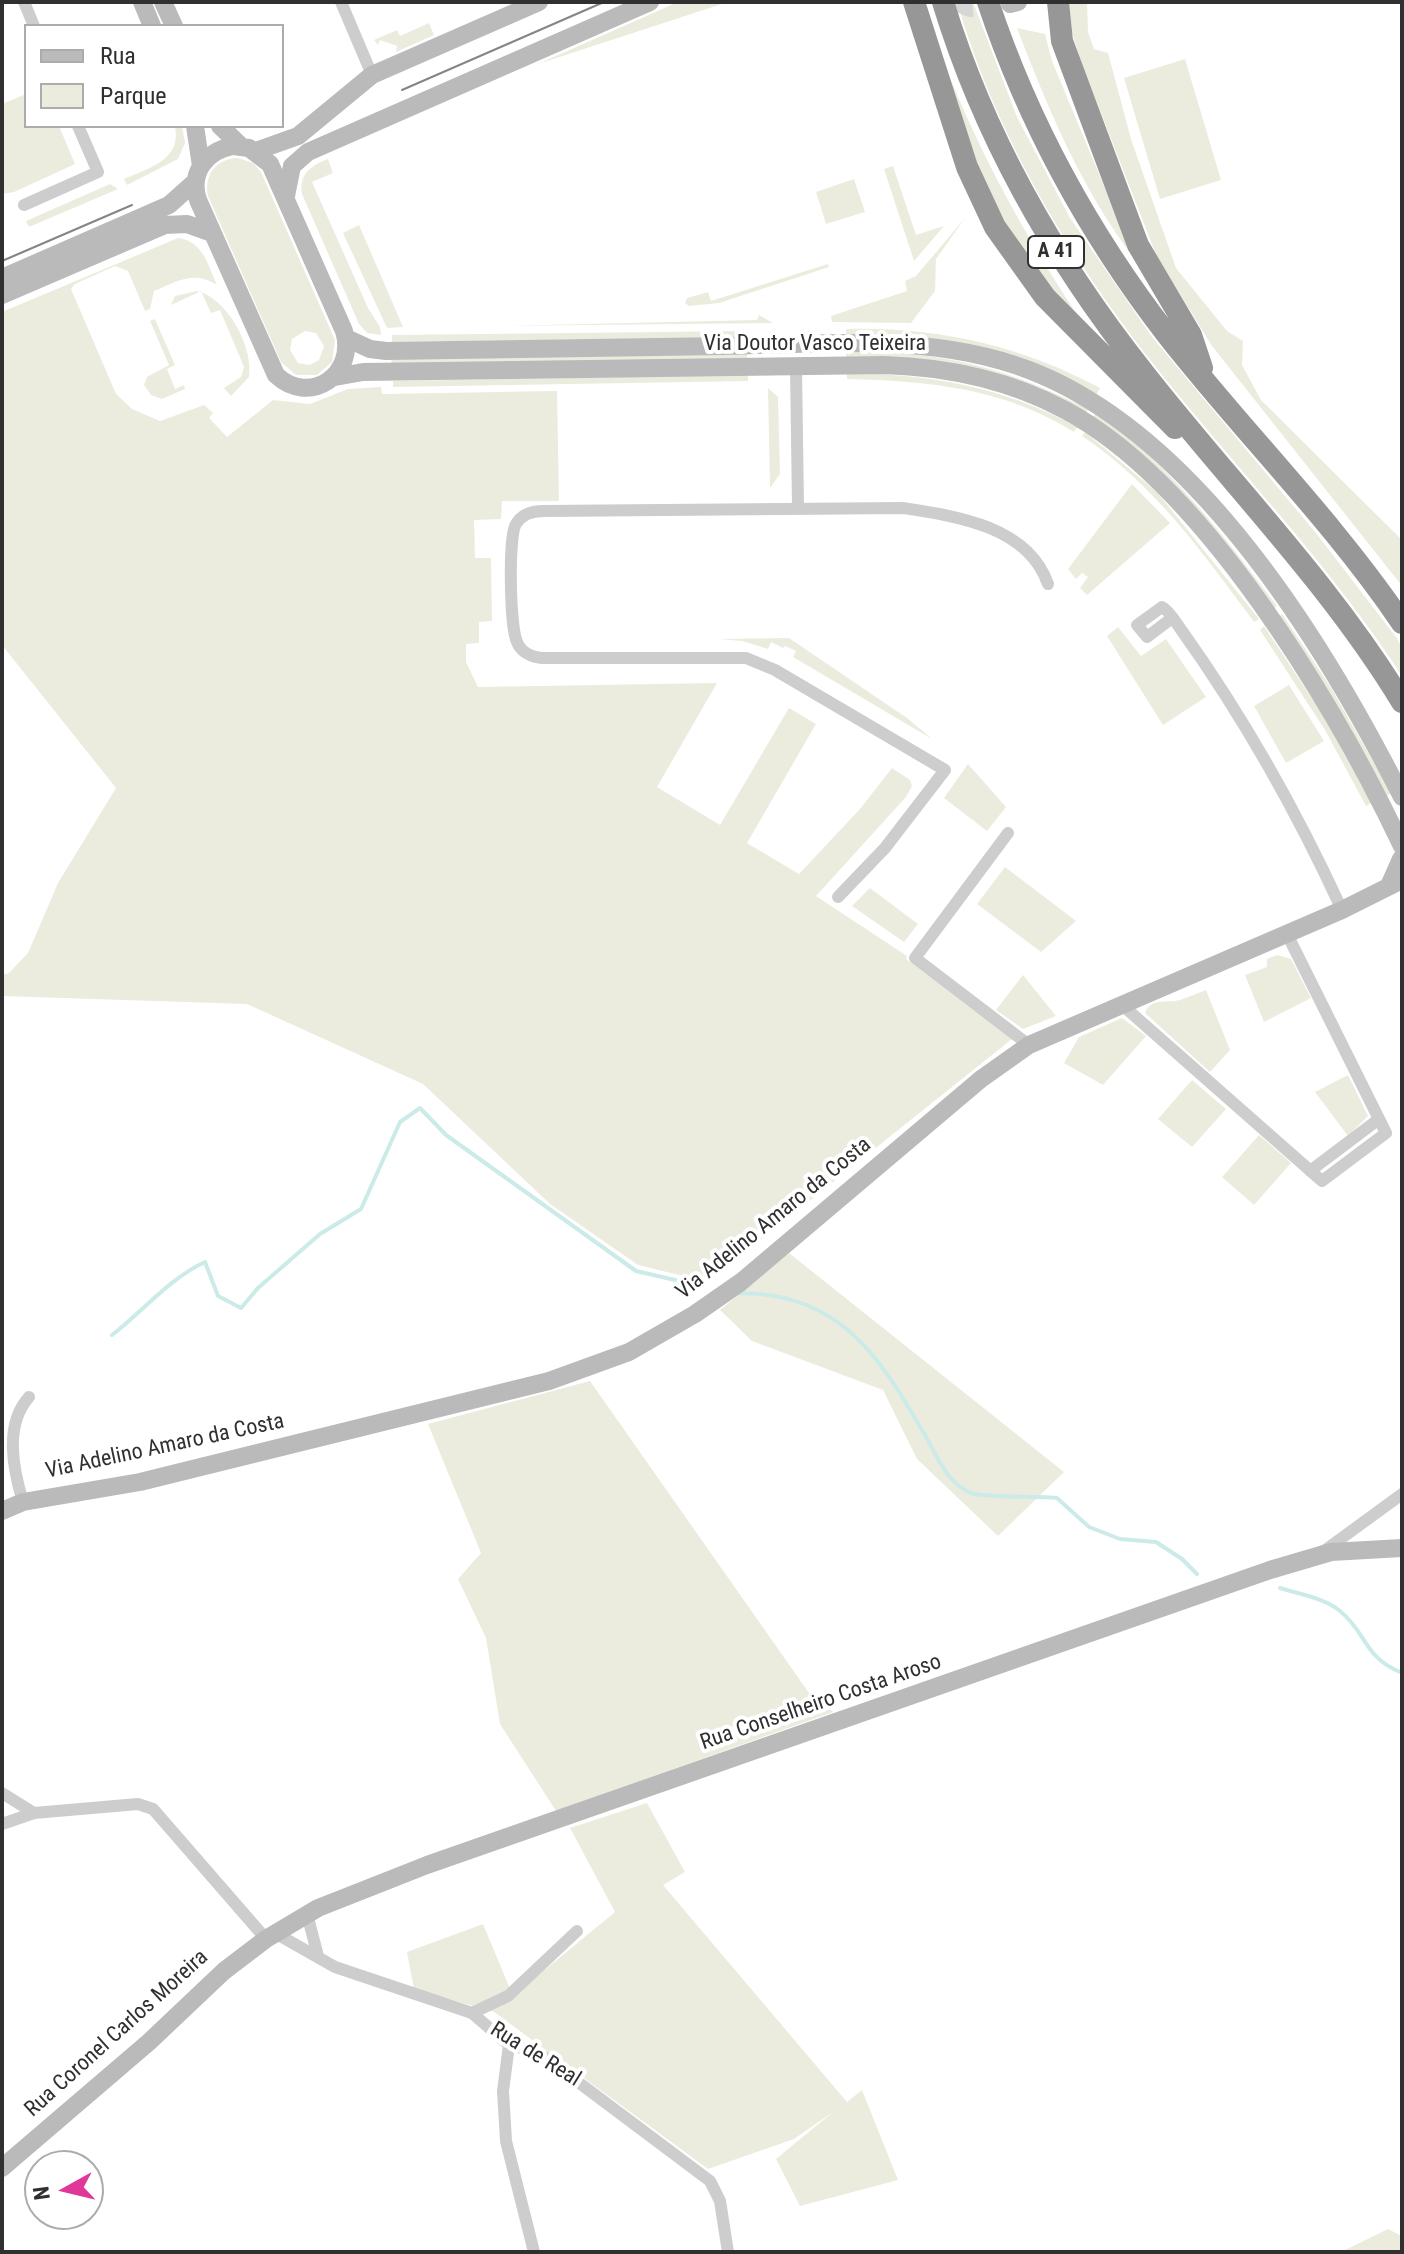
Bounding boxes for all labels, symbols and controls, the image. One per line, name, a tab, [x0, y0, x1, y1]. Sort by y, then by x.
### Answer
legend	[24, 24, 284, 128]
text: Rua	[100, 42, 136, 70]
text: Parque	[100, 82, 167, 110]
road number: A 41	[1028, 236, 1084, 268]
street label: Via Doutor Vasco Teixeira	[704, 331, 926, 357]
street label: Via Adelino Amaro da Costa	[671, 1132, 877, 1306]
street label: Via Adelino Amaro da Costa	[43, 1409, 287, 1485]
street label: Rua Conselheiro Costa Aroso	[697, 1649, 945, 1757]
street label: Rua Coronel Carlos Moreira	[20, 1945, 214, 2123]
street label: Rua de Real	[485, 2017, 585, 2093]
north arrow	[24, 2150, 104, 2230]
text: N	[28, 2185, 55, 2202]

